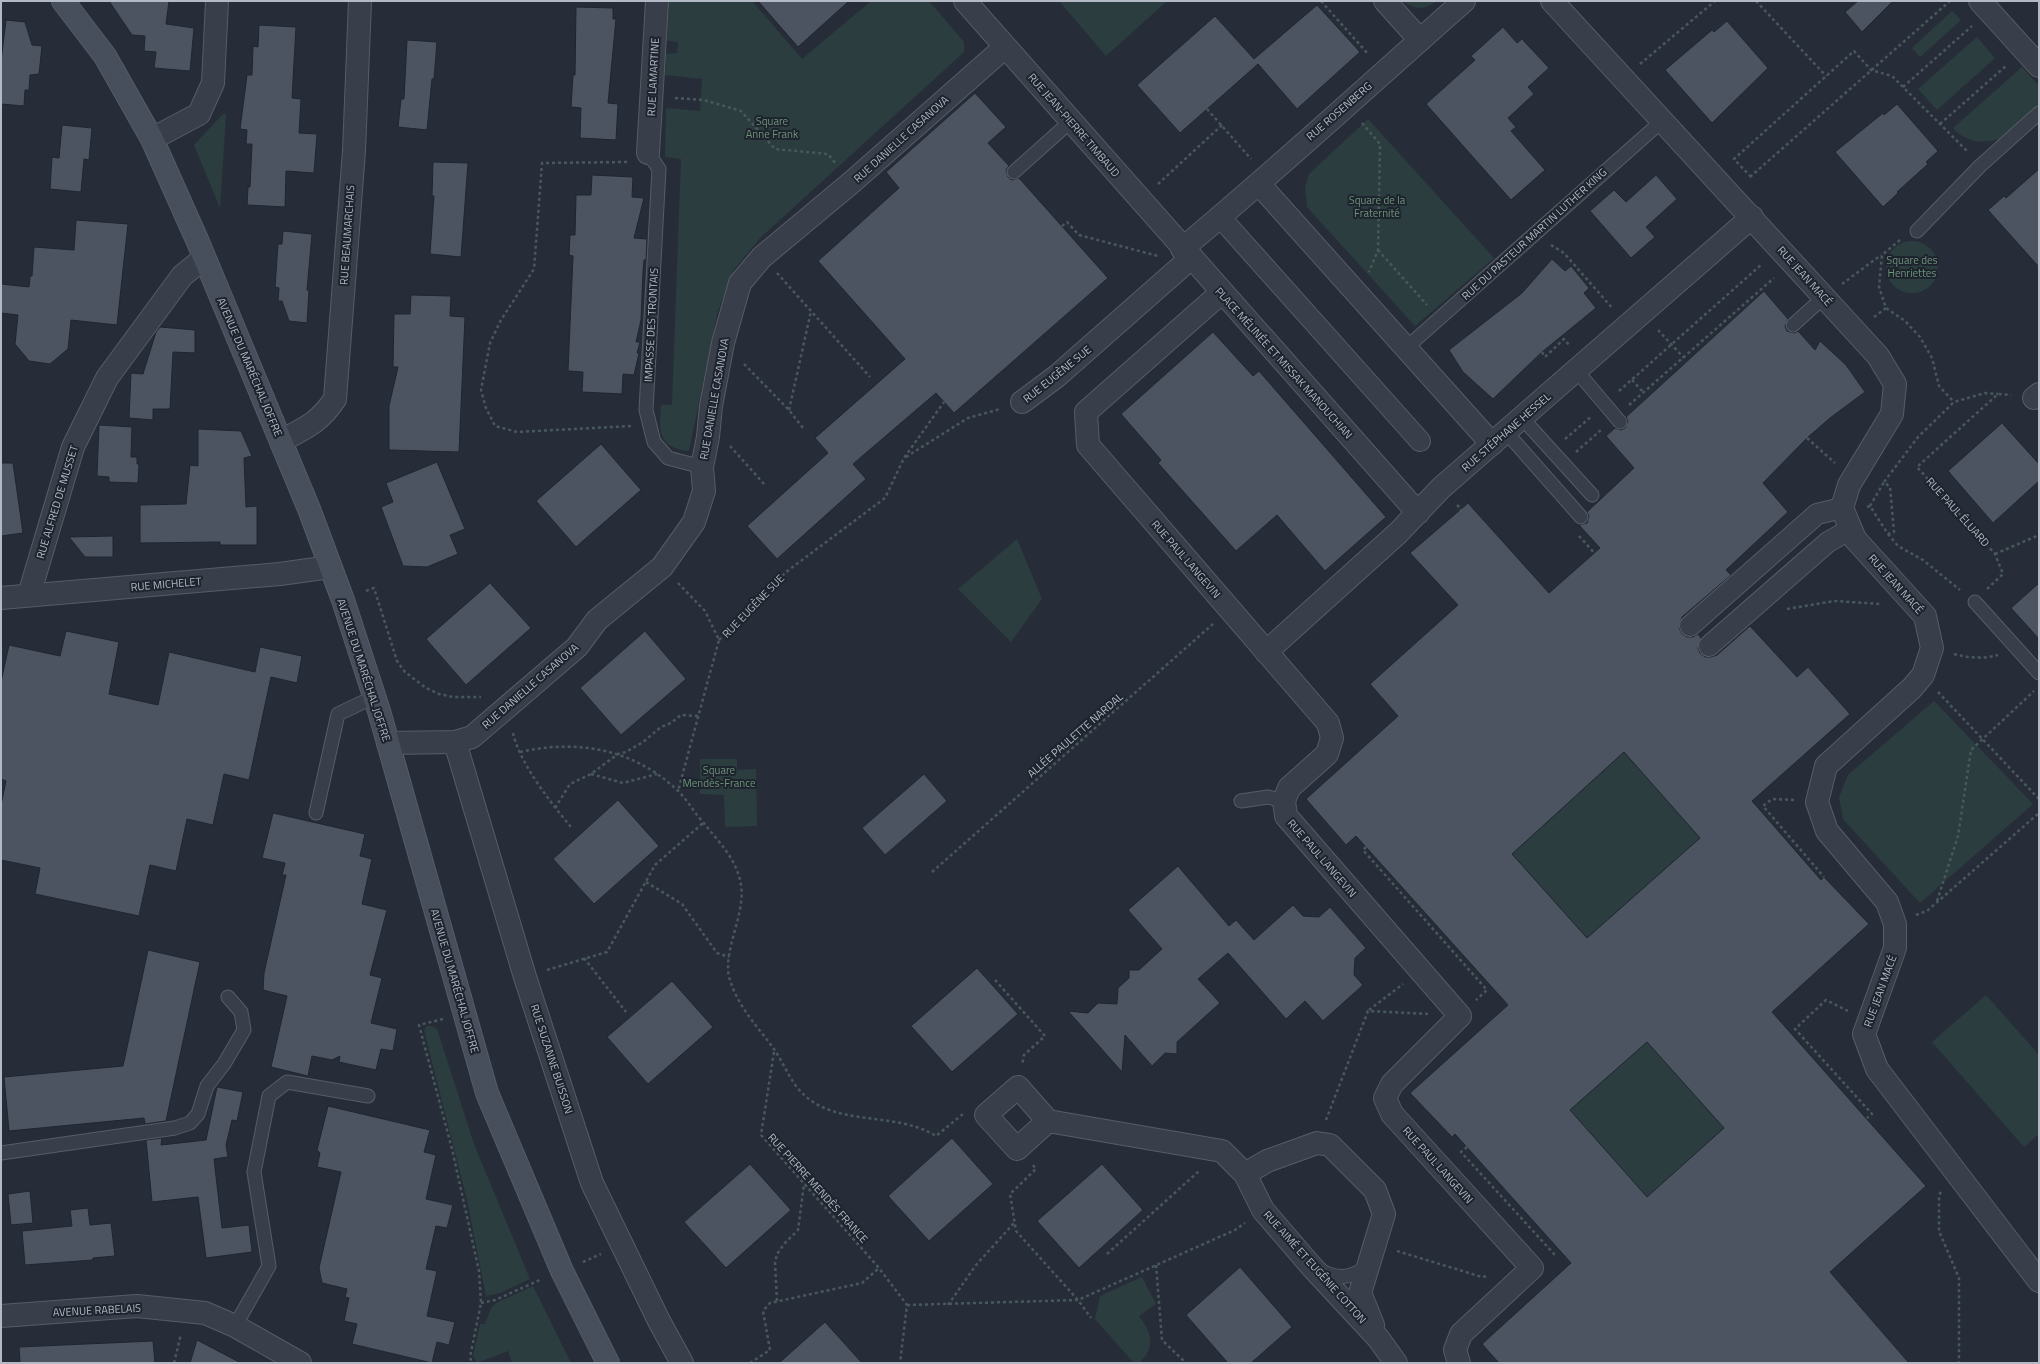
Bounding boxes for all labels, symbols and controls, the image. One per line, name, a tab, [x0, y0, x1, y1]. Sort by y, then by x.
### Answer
street label: RUE LAMARTINE	[643, 37, 663, 117]
street label: RUE JEAN-PIERRE TIMBAUD	[1024, 70, 1124, 180]
street label: RUE ROSENBERG	[1303, 78, 1375, 144]
street label: RUE DANIELLE CASANOVA	[850, 92, 952, 186]
park label: Square Anne Frank	[746, 113, 799, 142]
street label: RUE DU PASTEUR MARTIN LUTHER KING	[1458, 164, 1610, 304]
street label: RUE BEAUMARCHAIS	[336, 185, 358, 285]
park label: Square de la Fraternité	[1349, 192, 1406, 221]
street label: RUE JEAN MACÉ	[1774, 242, 1836, 310]
park label: Square des Henriettes	[1886, 252, 1938, 281]
street label: IMPASSE DES TRONTAIS	[640, 267, 662, 382]
street label: PLACE MÉLINÉE ET MISSAK MANOUCHIAN	[1211, 284, 1357, 442]
street label: AVENUE DU MARÉCHAL JOFFRE	[213, 295, 287, 439]
street label: RUE DANIELLE CASANOVA	[695, 337, 733, 461]
street label: RUE EUGÈNE SUE	[1020, 342, 1094, 406]
street label: RUE STÉPHANE HESSEL	[1458, 388, 1555, 475]
street label: RUE ALFRED DE MUSSET	[32, 443, 82, 561]
street label: RUE PAUL ÉLUARD	[1922, 474, 1994, 550]
street label: RUE PAUL LANGEVIN	[1148, 517, 1224, 601]
street label: RUE JEAN MACÉ	[1865, 550, 1927, 618]
street label: RUE EUGÈNE SUE	[718, 570, 788, 642]
street label: RUE MICHELET	[130, 573, 202, 595]
street label: AVENUE DU MARÉCHAL JOFFRE	[333, 596, 395, 744]
street label: RUE DANIELLE CASANOVA	[478, 639, 582, 732]
street label: ALLÉE PAULETTE NARDAL	[1024, 688, 1127, 781]
park label: Square Mendès-France	[683, 762, 756, 791]
street label: RUE PAUL LANGEVIN	[1284, 816, 1360, 900]
street label: AVENUE DU MARÉCHAL JOFFRE	[427, 907, 483, 1055]
street label: RUE JEAN MACÉ	[1860, 953, 1900, 1029]
street label: RUE SUZANNE BUISSON	[527, 1002, 577, 1116]
street label: RUE PAUL LANGEVIN	[1399, 1123, 1477, 1207]
street label: RUE PIERRE MENDÈS FRANCE	[764, 1130, 872, 1246]
street label: RUE AIMÉ ET EUGÉNIE COTTON	[1260, 1207, 1370, 1327]
street label: AVENUE RABELAIS	[52, 1300, 142, 1320]

